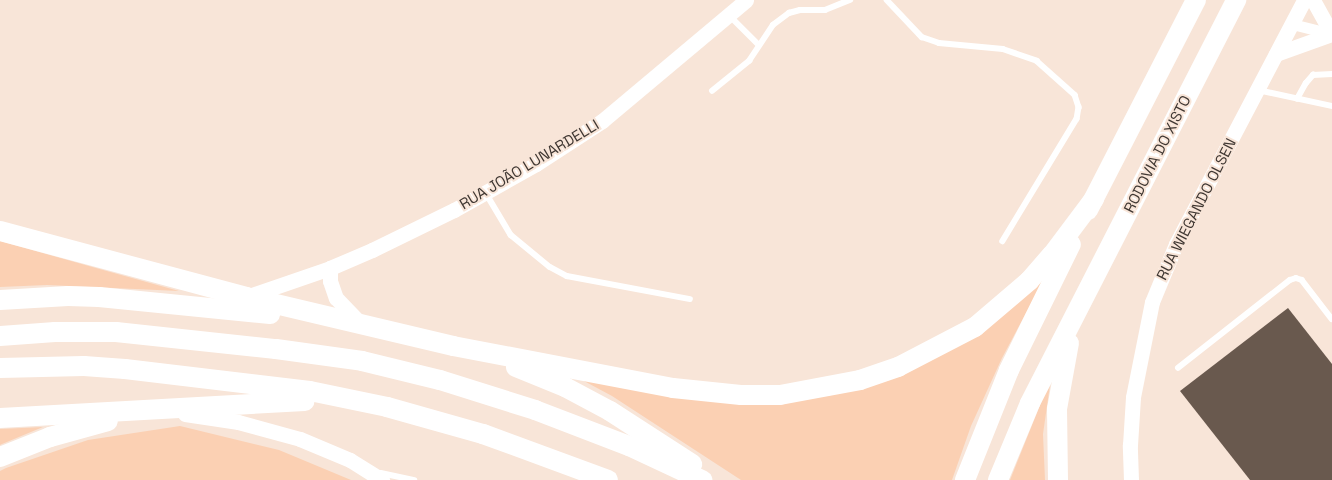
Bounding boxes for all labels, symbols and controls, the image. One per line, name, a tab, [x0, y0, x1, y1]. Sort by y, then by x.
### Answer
street label: RODOVIA DO XISTO	[1120, 92, 1194, 216]
street label: RUA JOÃO LUNARDELLI	[456, 115, 602, 213]
street label: RUA WIEGANDO OLSEN	[1152, 135, 1240, 283]

